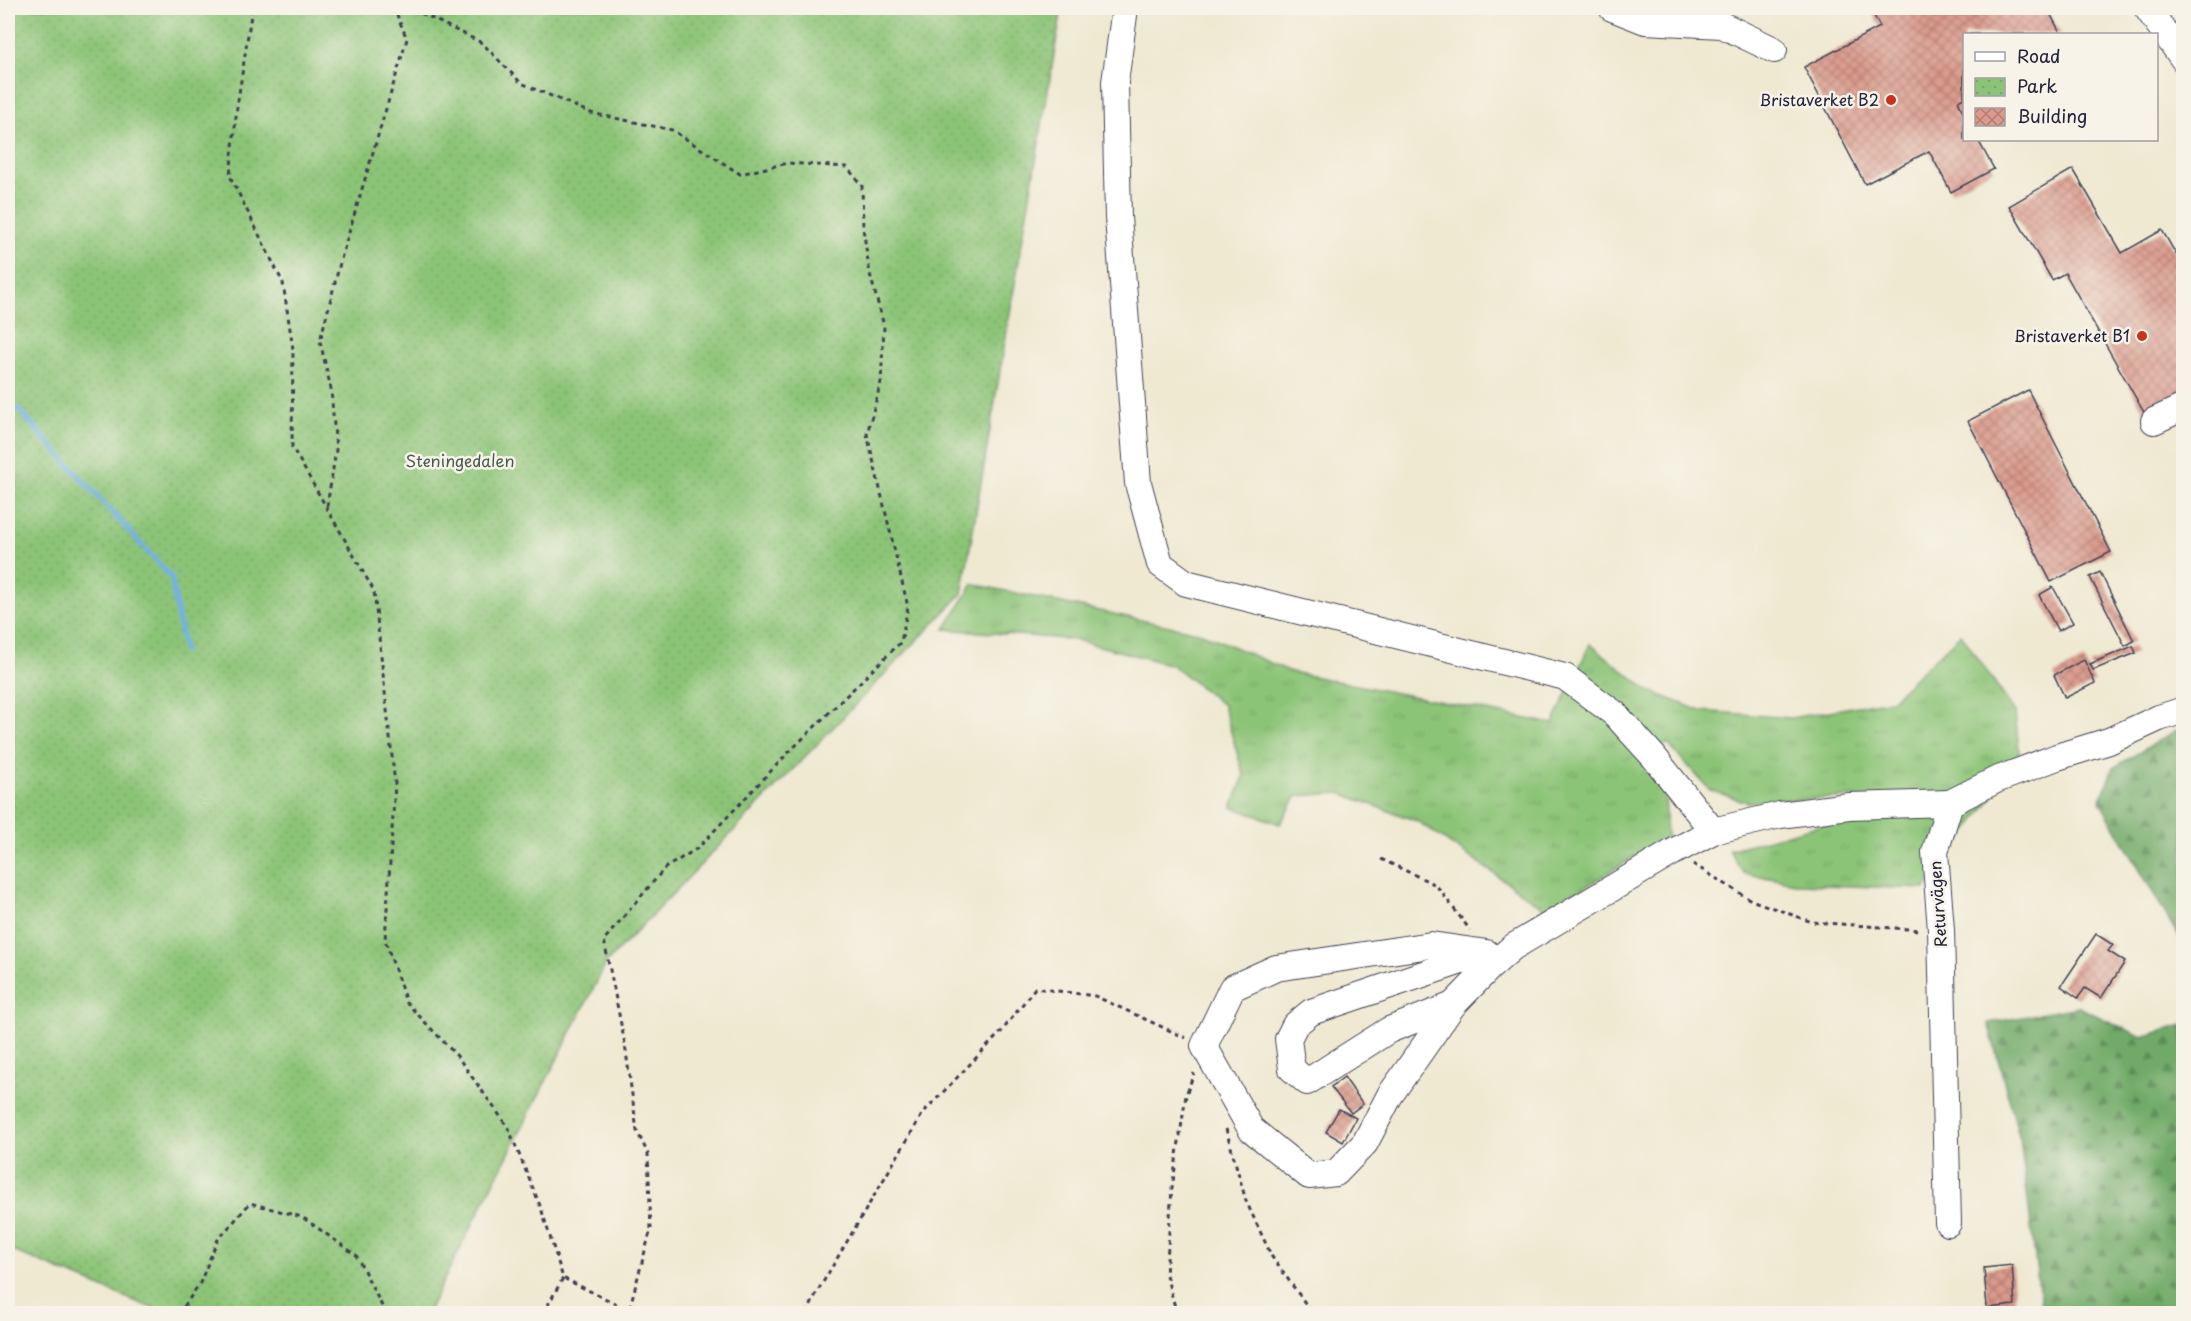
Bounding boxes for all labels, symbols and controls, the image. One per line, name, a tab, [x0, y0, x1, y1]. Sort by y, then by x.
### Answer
legend	[1963, 33, 2158, 141]
text: Road	[2017, 42, 2061, 69]
text: Park	[2017, 72, 2057, 99]
place label: Bristaverket B2	[1759, 87, 1879, 111]
marker: Bristaverket B2	[1884, 93, 1898, 107]
text: Building	[2017, 102, 2087, 129]
place label: Bristaverket B1	[2014, 323, 2130, 347]
marker: Bristaverket B1	[2135, 329, 2149, 343]
park label: Steningedalen	[406, 448, 514, 472]
street label: Returvägen	[1922, 860, 1952, 948]

